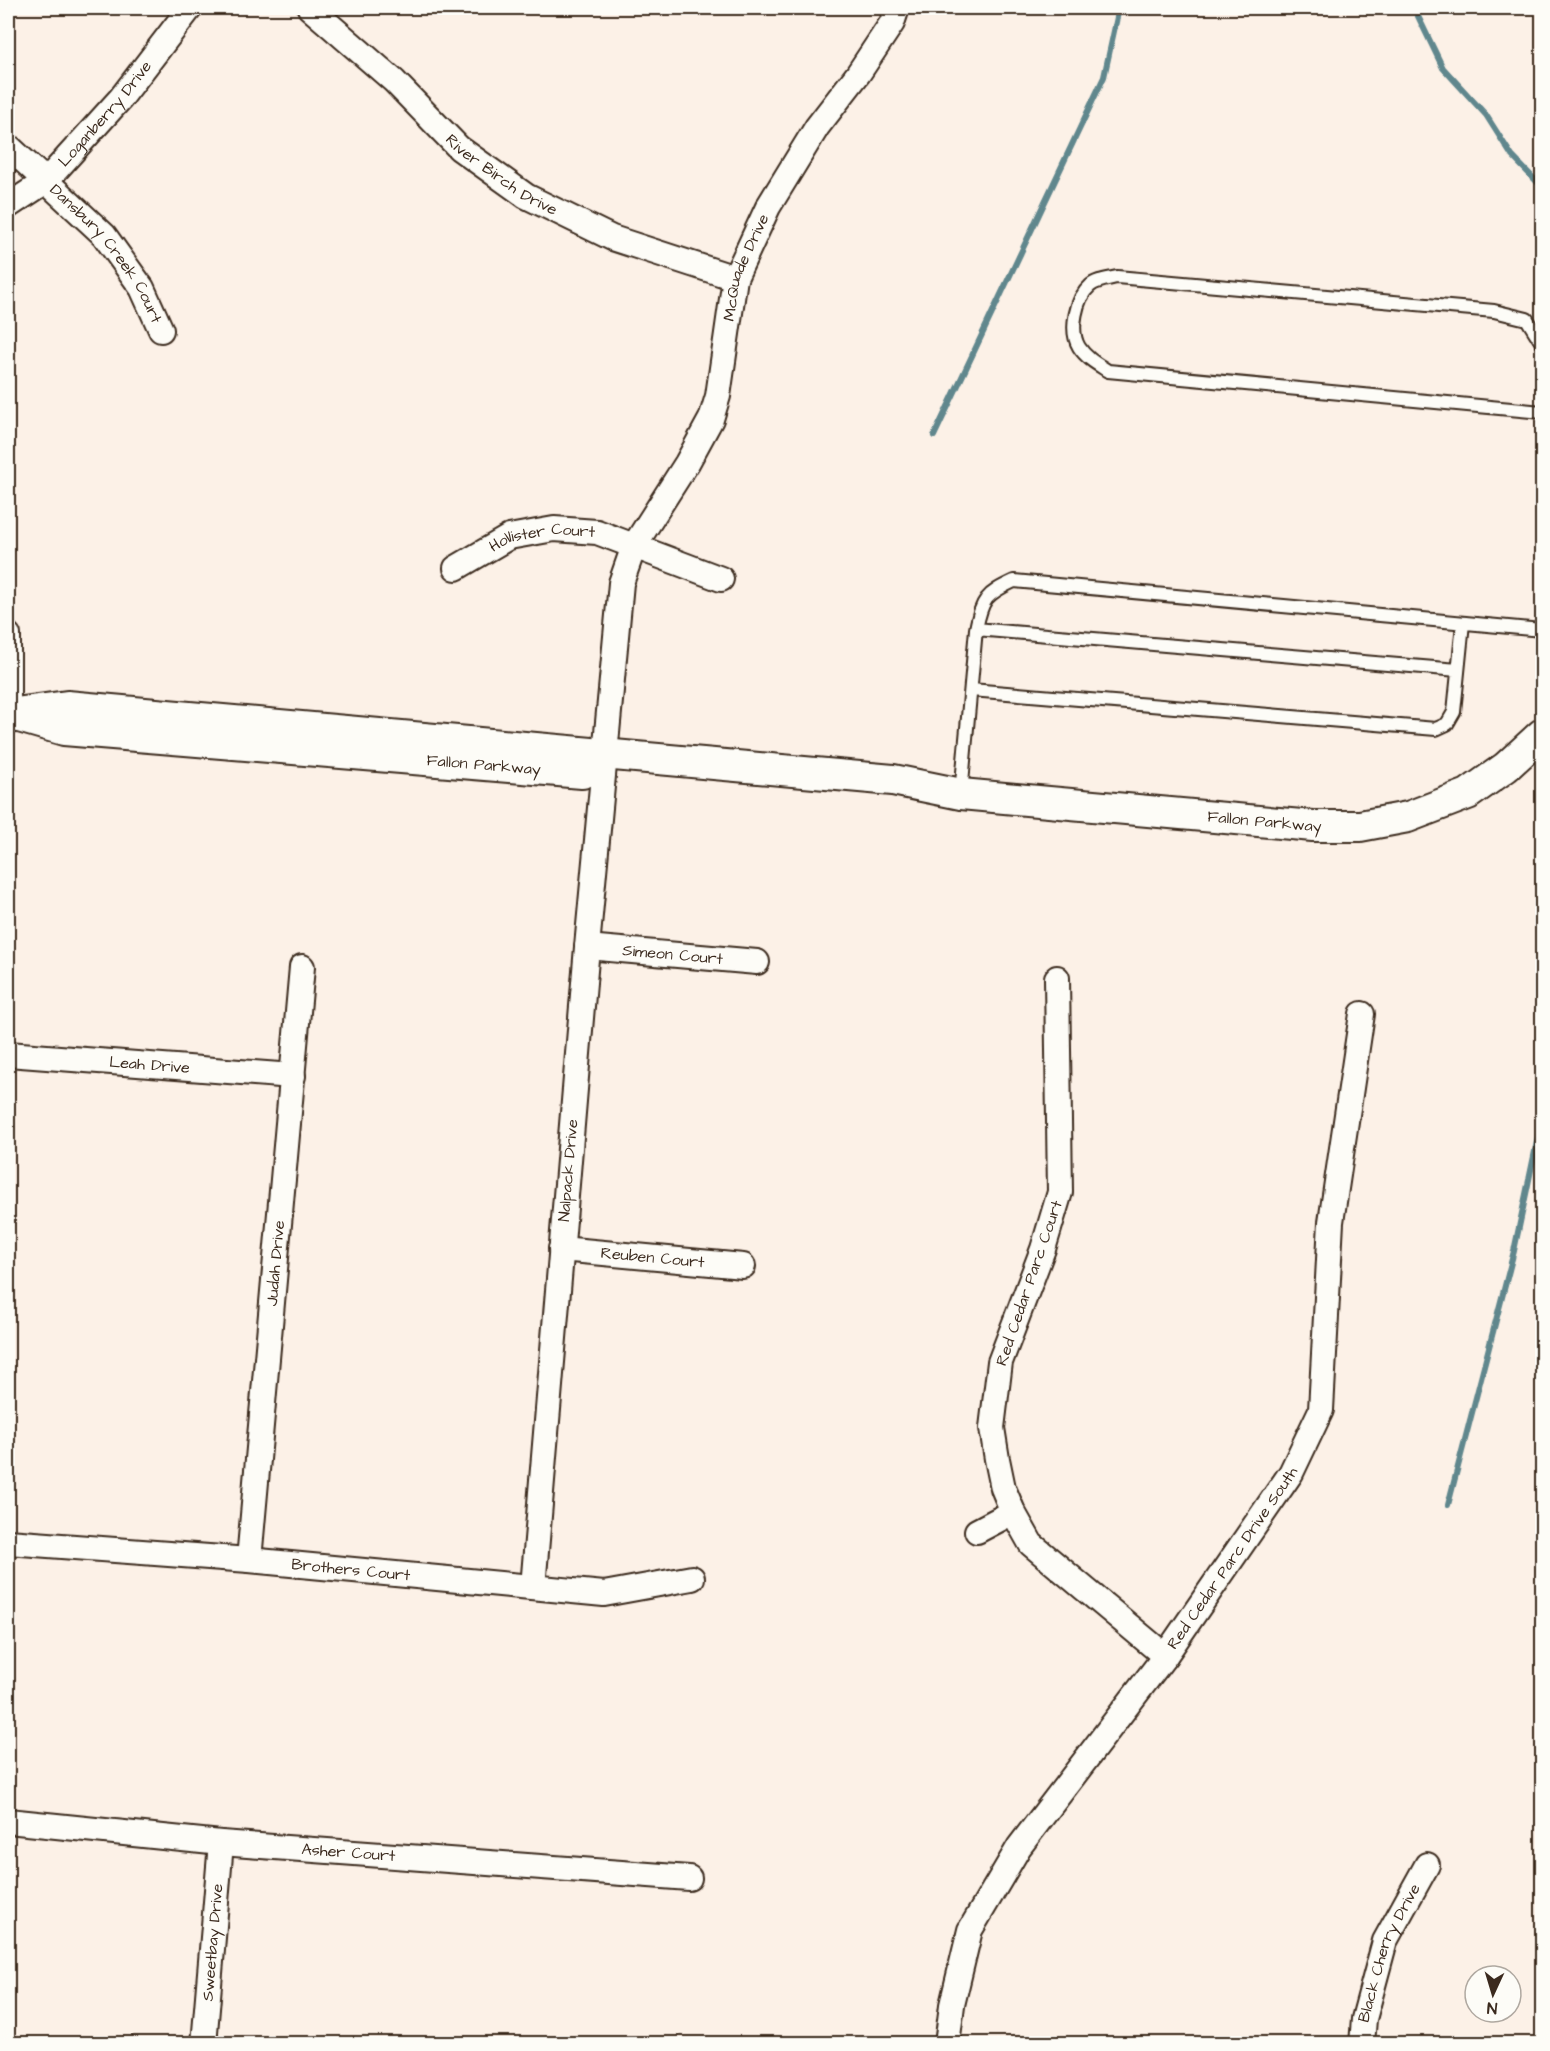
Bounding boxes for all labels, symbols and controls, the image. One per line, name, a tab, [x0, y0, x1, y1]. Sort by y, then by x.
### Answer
street label: Loganberry Drive	[53, 56, 157, 171]
street label: River Birch Drive	[440, 129, 561, 221]
street label: Dansbury Creek Court	[45, 179, 168, 327]
street label: McQuade Drive	[718, 210, 774, 322]
street label: Hollister Court	[485, 518, 596, 557]
street label: Fallon Parkway	[426, 749, 542, 782]
street label: Fallon Parkway	[1206, 805, 1322, 838]
street label: Simeon Court	[621, 939, 724, 970]
street label: Leah Drive	[108, 1051, 191, 1079]
street label: Nalpack Drive	[553, 1118, 583, 1223]
street label: Red Cedar Parc Court	[990, 1197, 1068, 1369]
street label: Judah Drive	[261, 1219, 290, 1307]
street label: Reuben Court	[600, 1242, 706, 1273]
street label: Red Cedar Parc Drive South	[1162, 1464, 1303, 1654]
street label: Brothers Court	[290, 1553, 412, 1586]
street label: Asher Court	[301, 1838, 397, 1867]
street label: Black Cherry Drive	[1353, 1879, 1426, 2025]
street label: Sweetbay Drive	[197, 1882, 229, 2002]
north arrow	[1463, 1964, 1523, 2024]
text: N	[1486, 1997, 1498, 2019]

